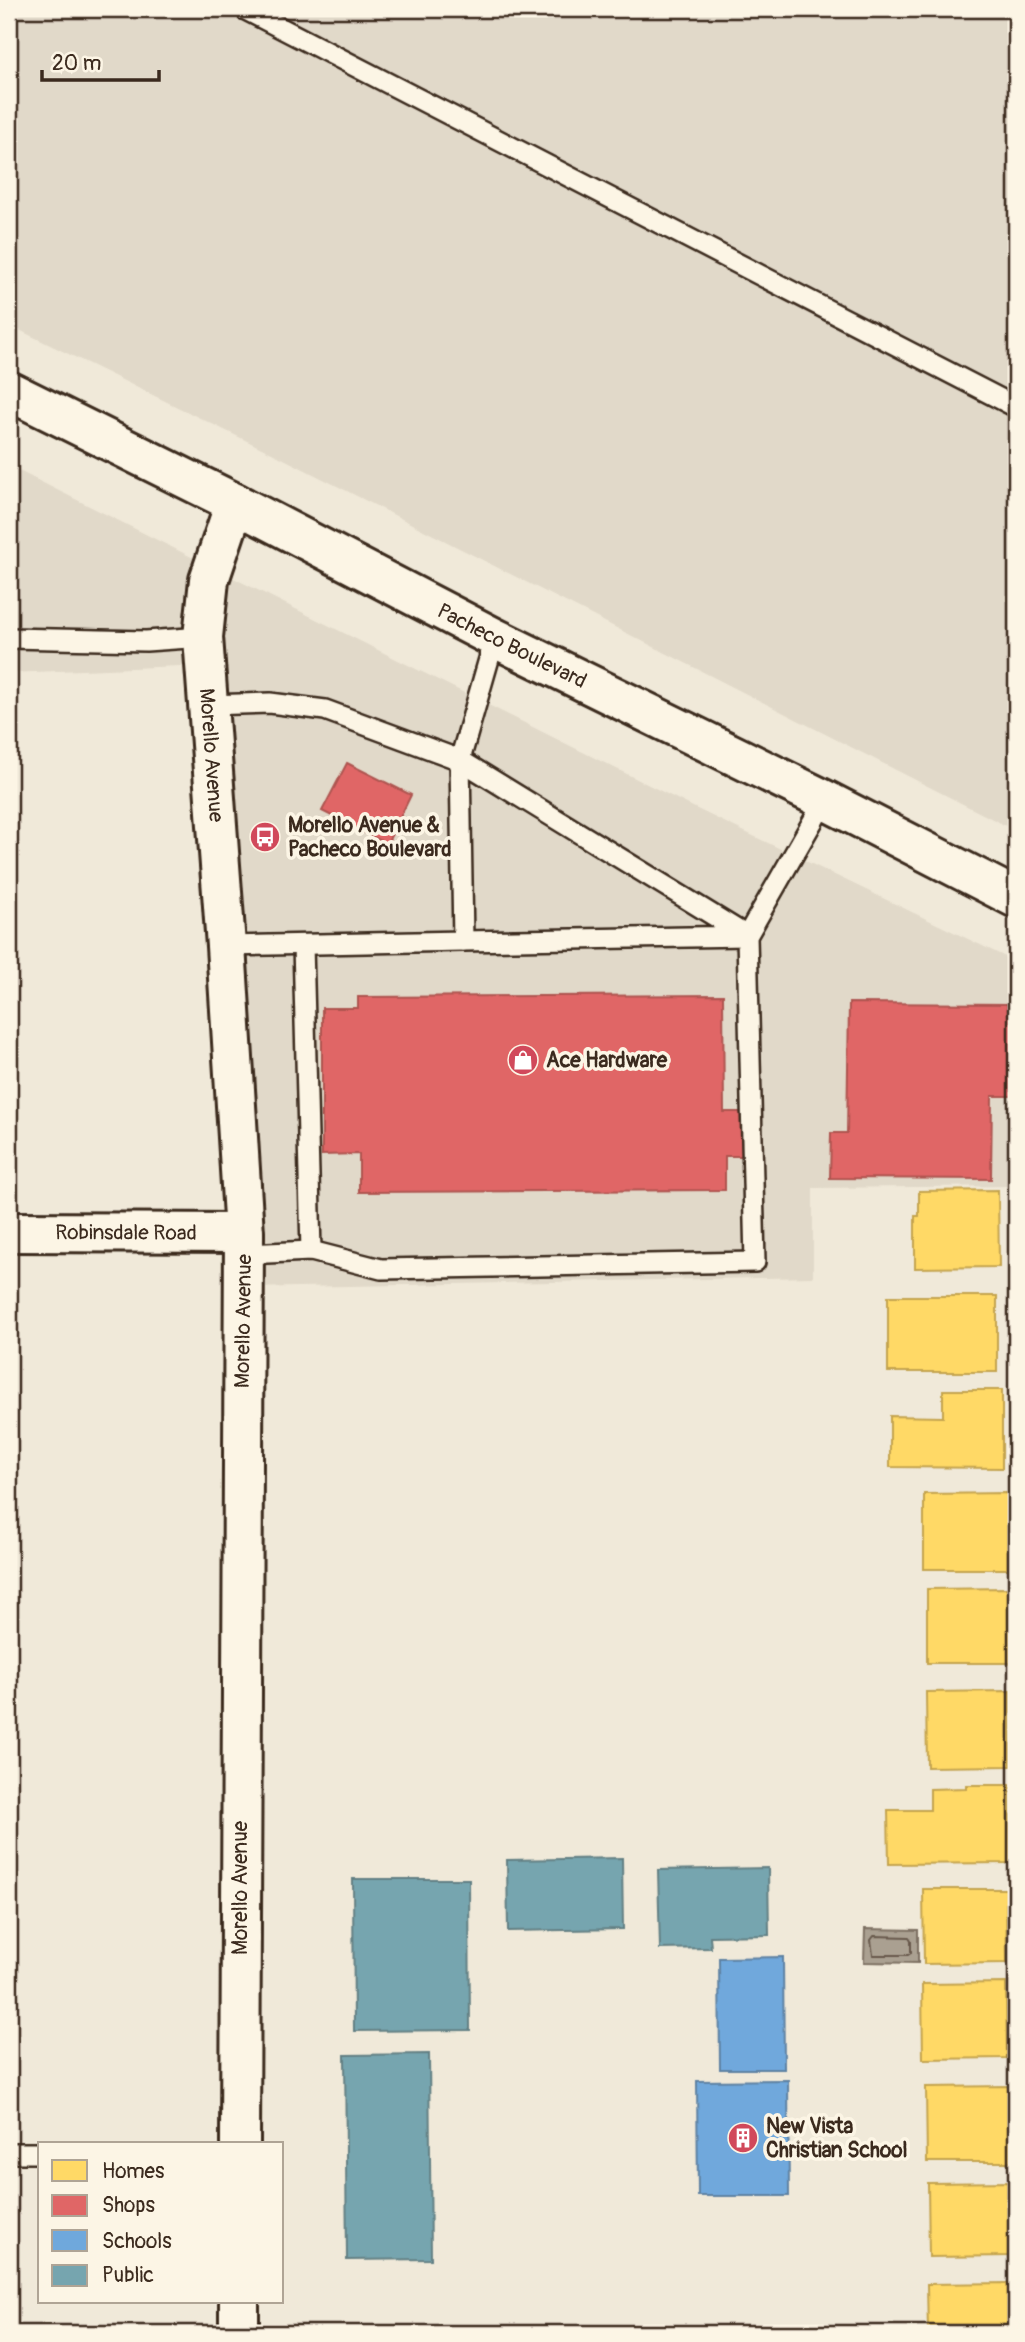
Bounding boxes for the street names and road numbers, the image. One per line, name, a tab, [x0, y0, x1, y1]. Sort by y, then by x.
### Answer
street label: Pacheco Boulevard	[433, 597, 591, 695]
street label: Morello Avenue	[193, 687, 230, 824]
street label: Robinsdale Road	[55, 1219, 197, 1247]
street label: Morello Avenue	[229, 1253, 258, 1388]
street label: Morello Avenue	[227, 1820, 254, 1955]

